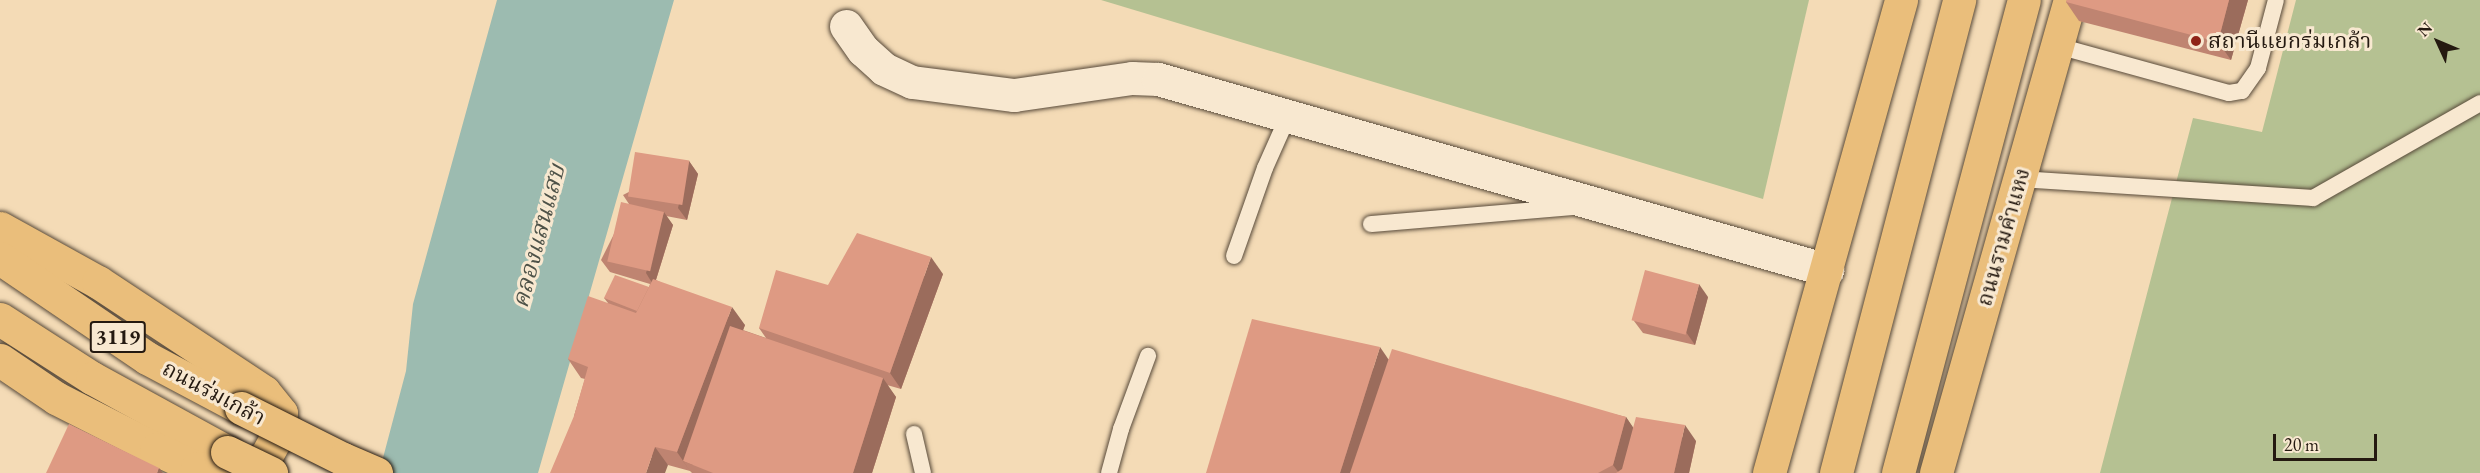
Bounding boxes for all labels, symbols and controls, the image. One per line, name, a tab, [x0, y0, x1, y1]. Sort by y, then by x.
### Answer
north arrow	[2408, 12, 2468, 72]
text: N	[2413, 17, 2437, 41]
place label: สถานีแยกร่มเกล้า	[2208, 28, 2371, 54]
marker: สถานีแยกร่มเกล้า	[2189, 34, 2203, 48]
water label: คลองแสนแสบ	[505, 161, 571, 311]
street label: ถนนรามคำแหง	[1971, 165, 2035, 309]
road number: 3119	[90, 319, 146, 355]
street label: ถนนร่มเกล้า	[158, 355, 270, 431]
scale bar	[2276, 422, 2380, 460]
text: 20 m	[2284, 433, 2319, 456]

